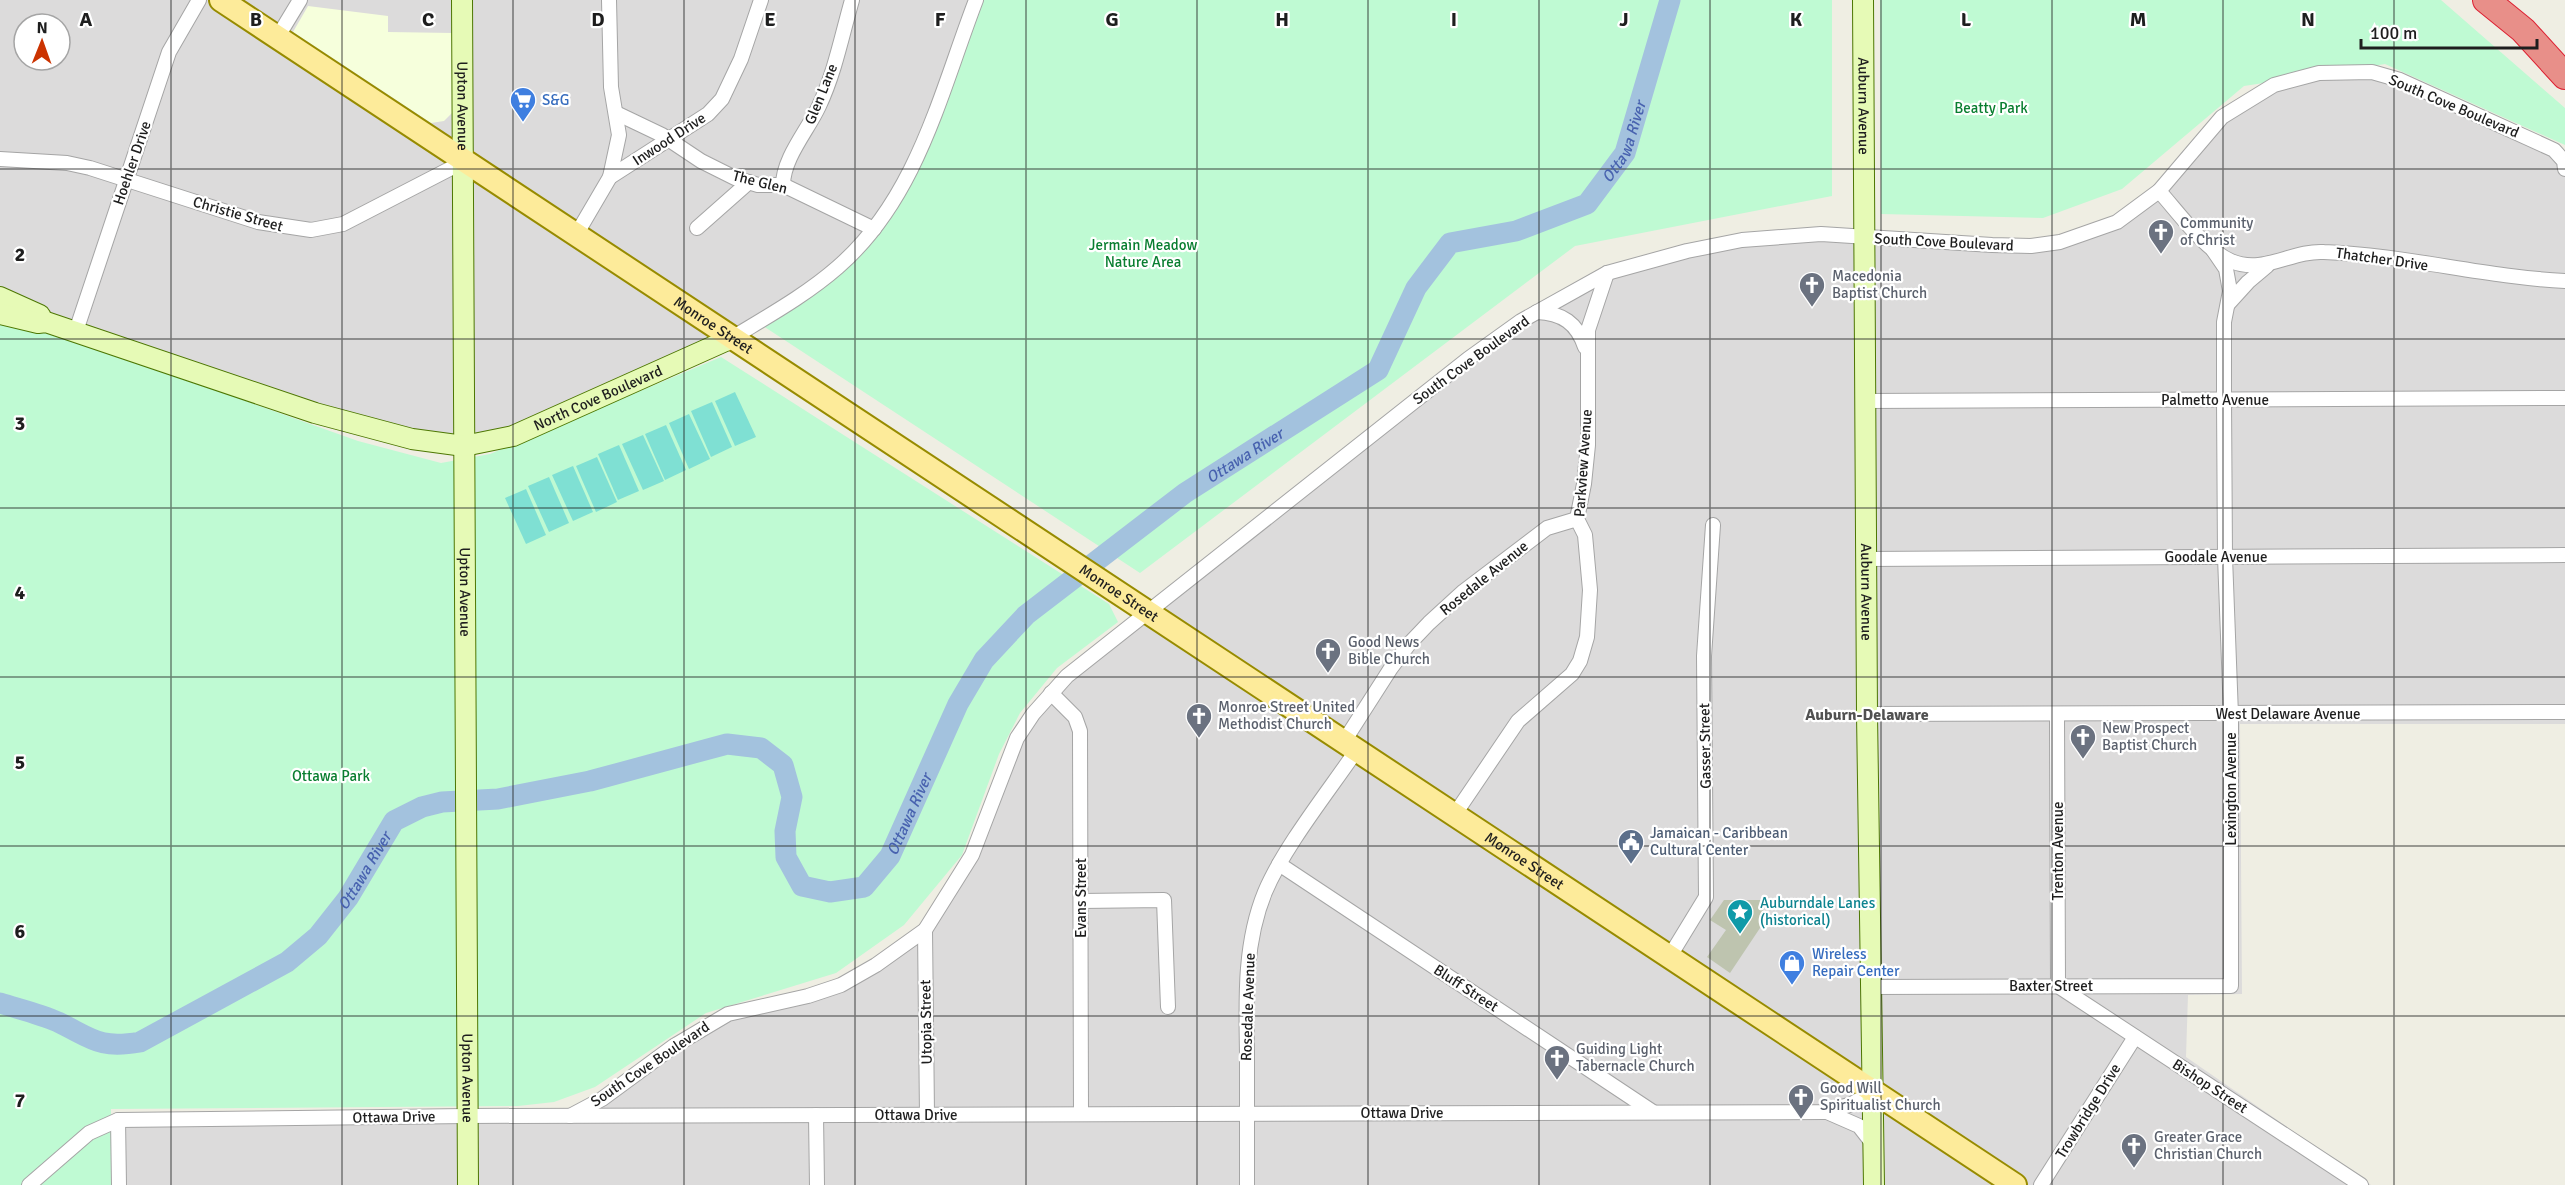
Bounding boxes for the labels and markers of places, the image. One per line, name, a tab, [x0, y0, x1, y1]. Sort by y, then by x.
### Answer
supermarket icon: S&G	[508, 85, 538, 123]
place label: S&G	[542, 91, 569, 109]
place label: Community of Christ	[2180, 214, 2253, 249]
church icon: Community of Christ	[2146, 217, 2176, 255]
place label: Macedonia Baptist Church	[1832, 267, 1927, 302]
church icon: Macedonia Baptist Church	[1797, 270, 1827, 308]
place label: Good News Bible Church	[1348, 633, 1430, 668]
church icon: Good News Bible Church	[1313, 636, 1343, 674]
place label: Monroe Street United Methodist Church	[1218, 698, 1355, 733]
church icon: Monroe Street United Methodist Church	[1184, 701, 1214, 739]
place label: New Prospect Baptist Church	[2102, 719, 2197, 754]
church icon: New Prospect Baptist Church	[2068, 722, 2098, 760]
place label: Jamaican - Caribbean Cultural Center	[1650, 824, 1788, 859]
public building icon: Jamaican - Caribbean Cultural Center	[1616, 827, 1646, 865]
place label: Auburndale Lanes (historical)	[1760, 894, 1876, 929]
place icon: Auburndale Lanes (historical)	[1725, 897, 1755, 935]
place label: Wireless Repair Center	[1812, 945, 1900, 980]
shop icon: Wireless Repair Center	[1777, 948, 1807, 986]
place label: Guiding Light Tabernacle Church	[1576, 1040, 1695, 1075]
church icon: Guiding Light Tabernacle Church	[1542, 1043, 1572, 1081]
place label: Good Will Spiritualist Church	[1820, 1079, 1941, 1114]
church icon: Good Will Spiritualist Church	[1786, 1082, 1816, 1120]
place label: Greater Grace Christian Church	[2154, 1128, 2262, 1163]
church icon: Greater Grace Christian Church	[2119, 1131, 2149, 1169]

